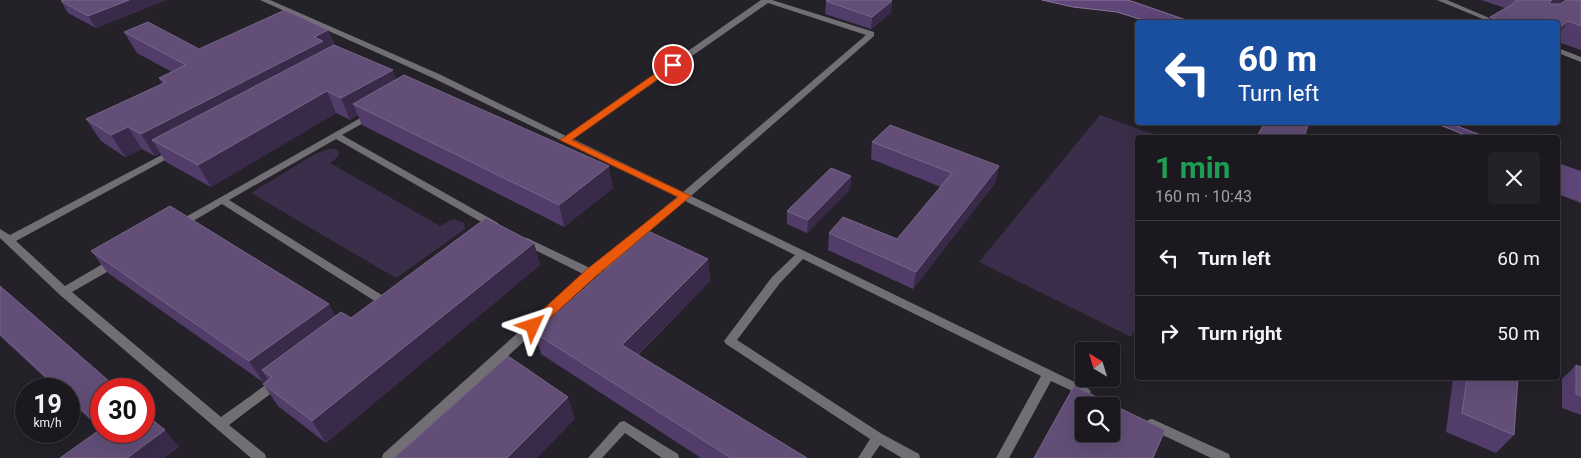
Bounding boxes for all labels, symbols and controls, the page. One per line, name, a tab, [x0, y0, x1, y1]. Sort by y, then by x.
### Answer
text: 60 m	[1238, 39, 1317, 80]
icon: left	[1155, 40, 1220, 105]
pin	[652, 44, 694, 86]
icon: arrive	[659, 51, 687, 79]
text: Turn left	[1238, 81, 1319, 106]
text: 1 min	[1155, 150, 1230, 185]
button: close	[1488, 152, 1540, 204]
text: 160 m · 10:43	[1155, 187, 1252, 206]
icon: left	[1155, 244, 1183, 272]
text: Turn left	[1198, 247, 1271, 270]
text: 60 m	[1497, 247, 1540, 270]
position arrow	[506, 299, 558, 351]
icon: right	[1155, 319, 1183, 347]
text: Turn right	[1198, 322, 1282, 345]
text: 50 m	[1497, 322, 1540, 345]
north arrow	[1075, 342, 1120, 388]
map controls	[1075, 342, 1120, 442]
speed limit sign: 30	[90, 378, 155, 443]
text: 19	[33, 390, 62, 419]
button: search	[1075, 397, 1120, 442]
text: km/h	[33, 416, 62, 430]

